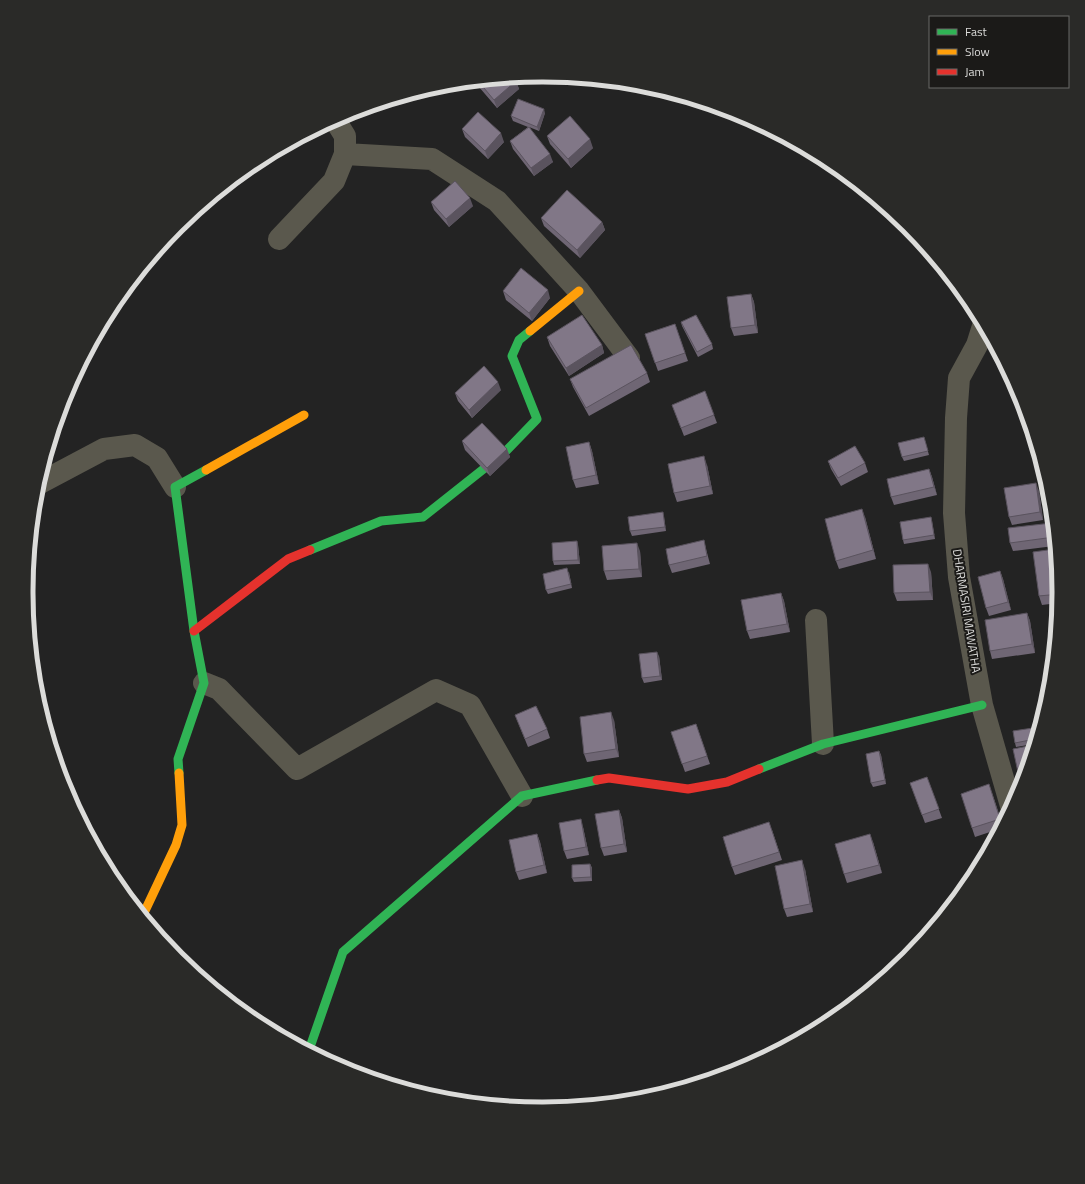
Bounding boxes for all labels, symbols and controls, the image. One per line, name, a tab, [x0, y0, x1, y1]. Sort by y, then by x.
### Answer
legend	[929, 16, 1069, 88]
text: Fast	[965, 22, 988, 41]
text: Slow	[965, 42, 990, 61]
text: Jam	[965, 62, 985, 81]
street label: DHARMASIRI MAWATHA	[948, 548, 986, 674]

